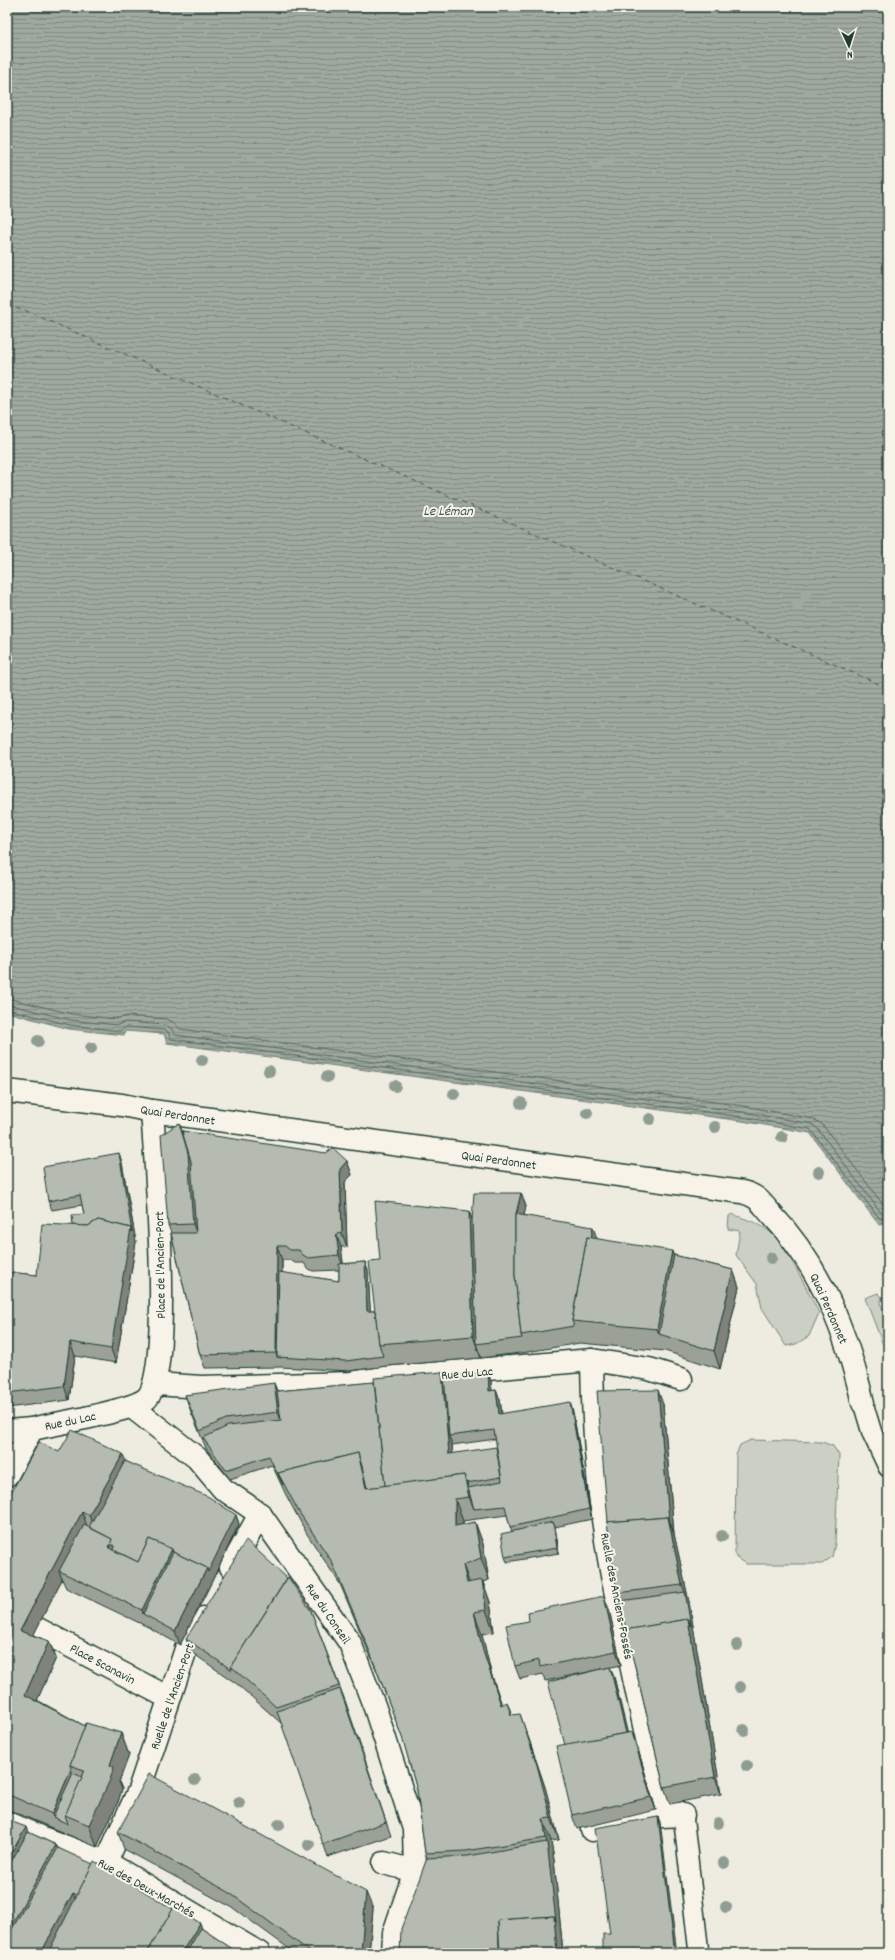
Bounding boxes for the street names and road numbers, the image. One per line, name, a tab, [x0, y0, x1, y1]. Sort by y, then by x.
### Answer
street label: Quai Perdonnet	[139, 1101, 217, 1132]
street label: Quai Perdonnet	[460, 1147, 538, 1176]
street label: Place de l'Ancien-Port	[151, 1211, 172, 1319]
street label: Quai Perdonnet	[804, 1271, 852, 1348]
street label: Rue du Lac	[441, 1363, 494, 1386]
street label: Rue du Lac	[43, 1408, 98, 1437]
street label: Ruelle des Anciens-Fossés	[594, 1531, 637, 1661]
street label: Rue du Conseil	[299, 1580, 354, 1649]
street label: Place Scanavin	[66, 1640, 138, 1690]
street label: Ruelle de l'Ancien-Port	[146, 1641, 201, 1752]
street label: Rue des Deux-Marchés	[94, 1854, 198, 1924]

